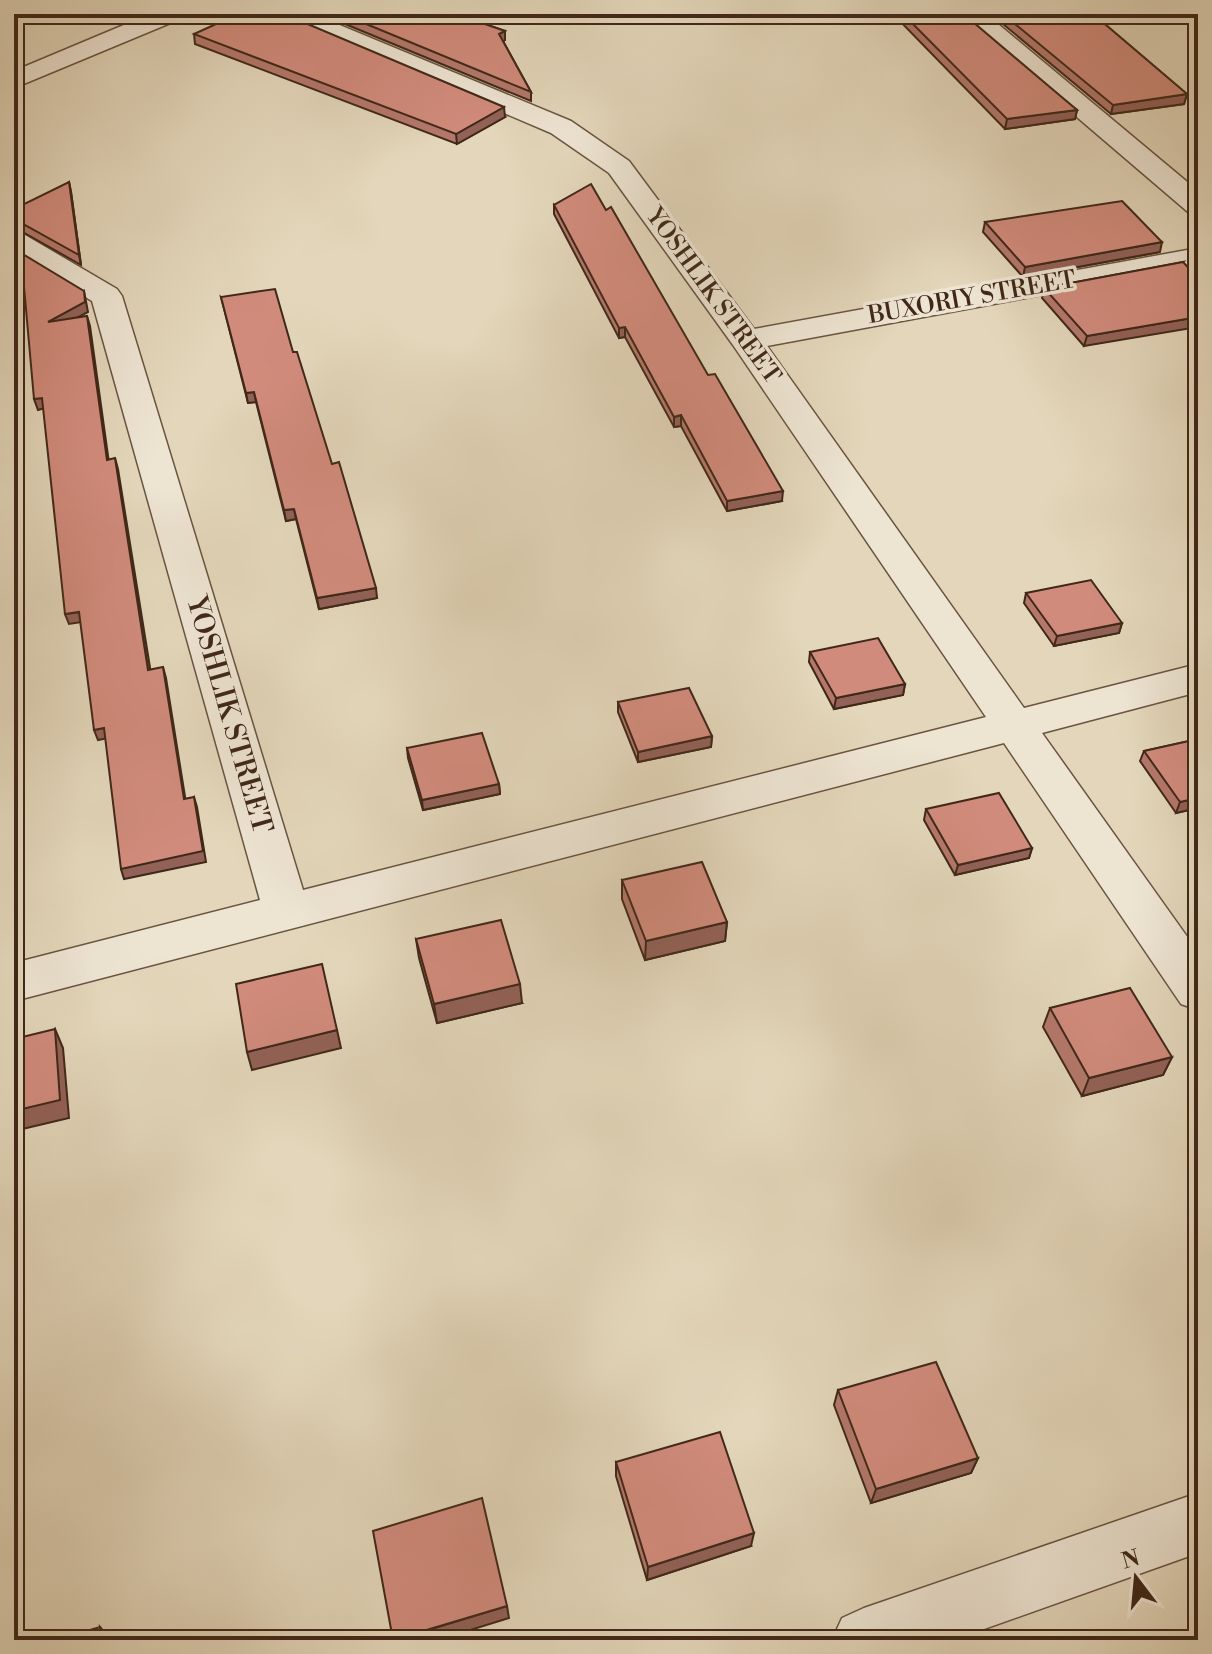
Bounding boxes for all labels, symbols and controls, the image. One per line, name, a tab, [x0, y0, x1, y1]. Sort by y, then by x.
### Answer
street label: YOSHLIK STREET	[638, 200, 787, 390]
street label: BUXORIY STREET	[865, 265, 1078, 331]
street label: YOSHLIK STREET	[178, 590, 280, 838]
north arrow	[1096, 1538, 1176, 1618]
text: N	[1119, 1545, 1144, 1576]

